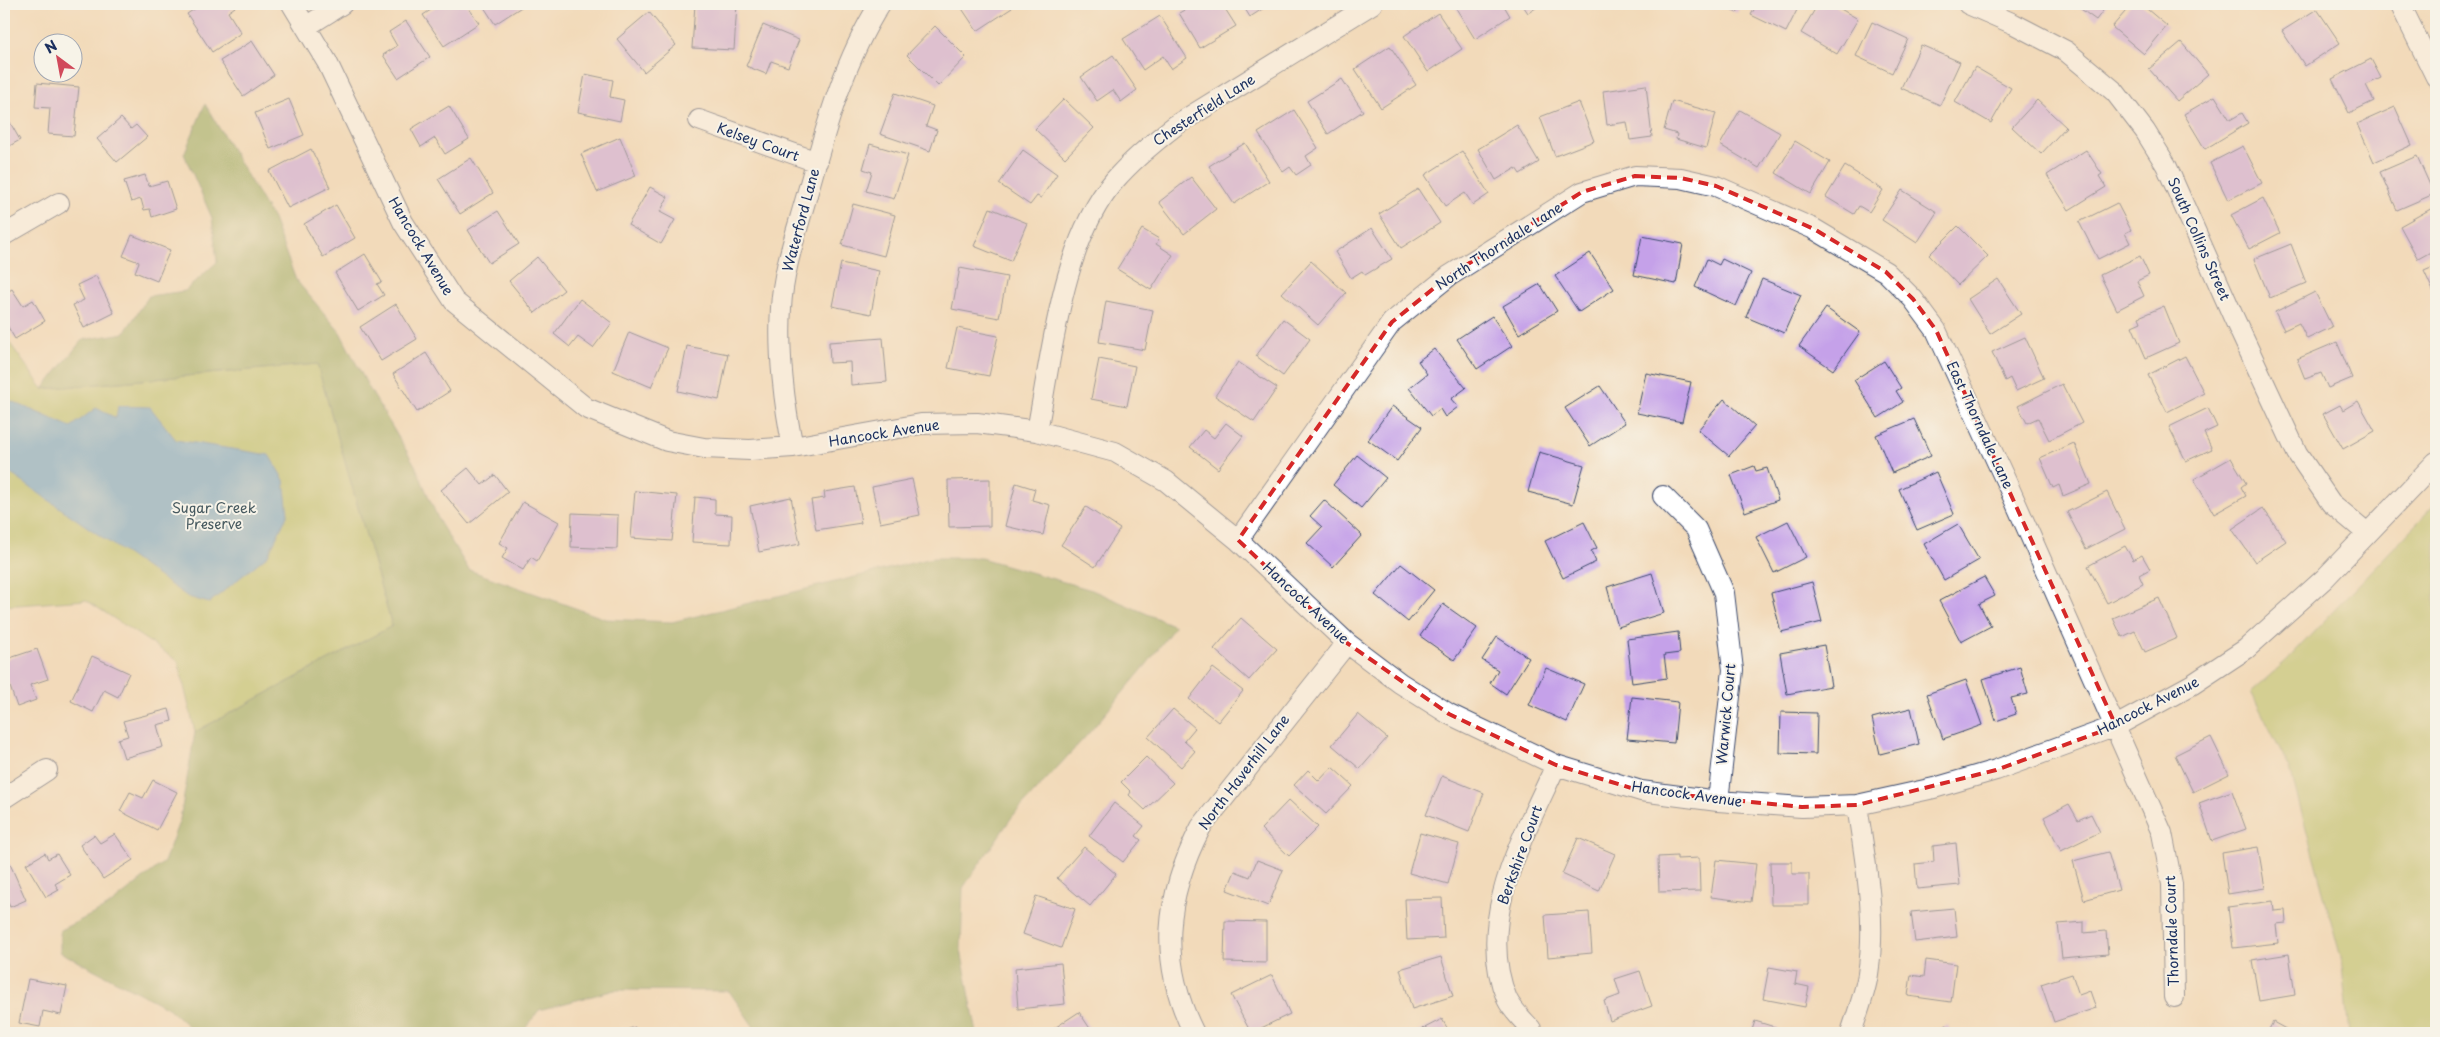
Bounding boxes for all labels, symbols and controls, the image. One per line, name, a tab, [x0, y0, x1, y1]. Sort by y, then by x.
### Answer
north arrow	[32, 32, 82, 82]
text: N	[41, 35, 61, 58]
street label: Chesterfield Lane	[1148, 69, 1259, 151]
street label: Kelsey Court	[714, 117, 803, 166]
street label: Waterford Lane	[777, 166, 824, 274]
street label: South Collins Street	[2163, 174, 2236, 304]
street label: Hancock Avenue	[384, 192, 459, 299]
street label: North Thorndale Lane	[1431, 196, 1567, 295]
street label: East Thorndale Lane	[1942, 357, 2019, 492]
street label: Hancock Avenue	[827, 413, 941, 452]
park label: Sugar Creek Preserve	[172, 497, 257, 534]
street label: Hancock Avenue	[1258, 557, 1355, 649]
street label: Warwick Court	[1711, 662, 1740, 765]
street label: Hancock Avenue	[2093, 671, 2203, 740]
street label: North Haverhill Lane	[1193, 709, 1294, 834]
street label: Hancock Avenue	[1630, 775, 1744, 812]
street label: Berkshire Court	[1492, 802, 1547, 907]
street label: Thorndale Court	[2159, 875, 2184, 987]

